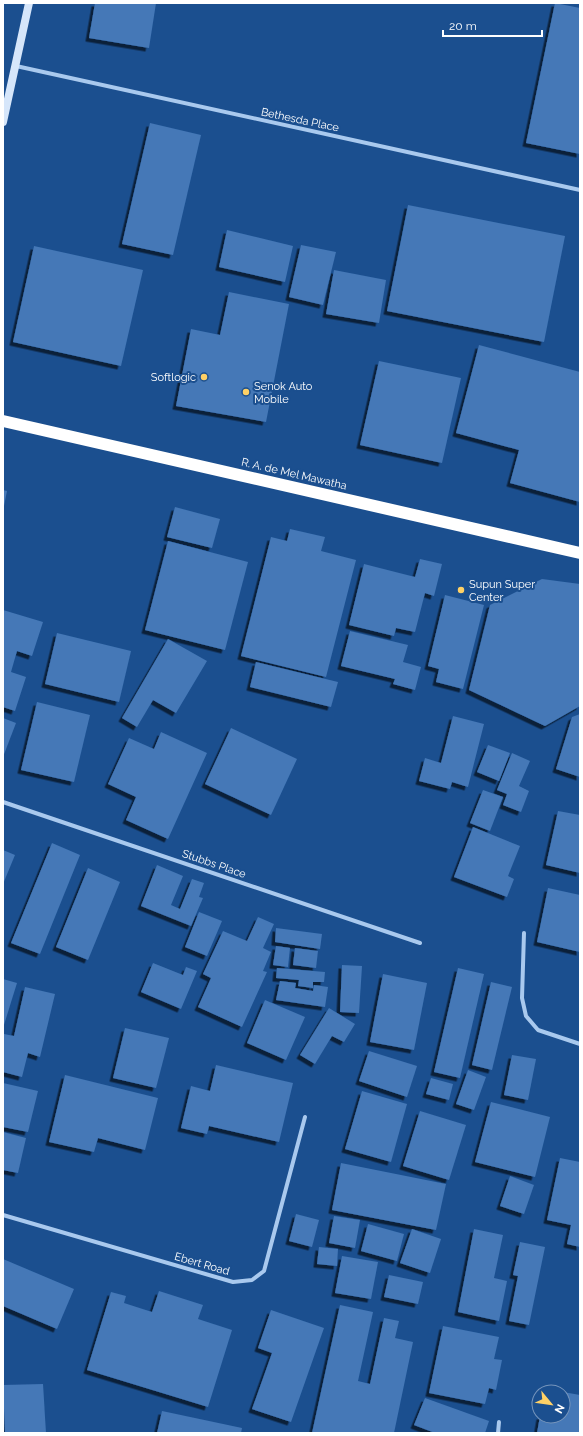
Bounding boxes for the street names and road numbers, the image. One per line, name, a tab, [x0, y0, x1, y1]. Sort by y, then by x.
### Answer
street label: Bethesda Place	[260, 105, 341, 135]
street label: R. A. de Mel Mawatha	[240, 456, 348, 492]
street label: Stubbs Place	[180, 847, 248, 881]
street label: Ebert Road	[173, 1250, 231, 1278]

